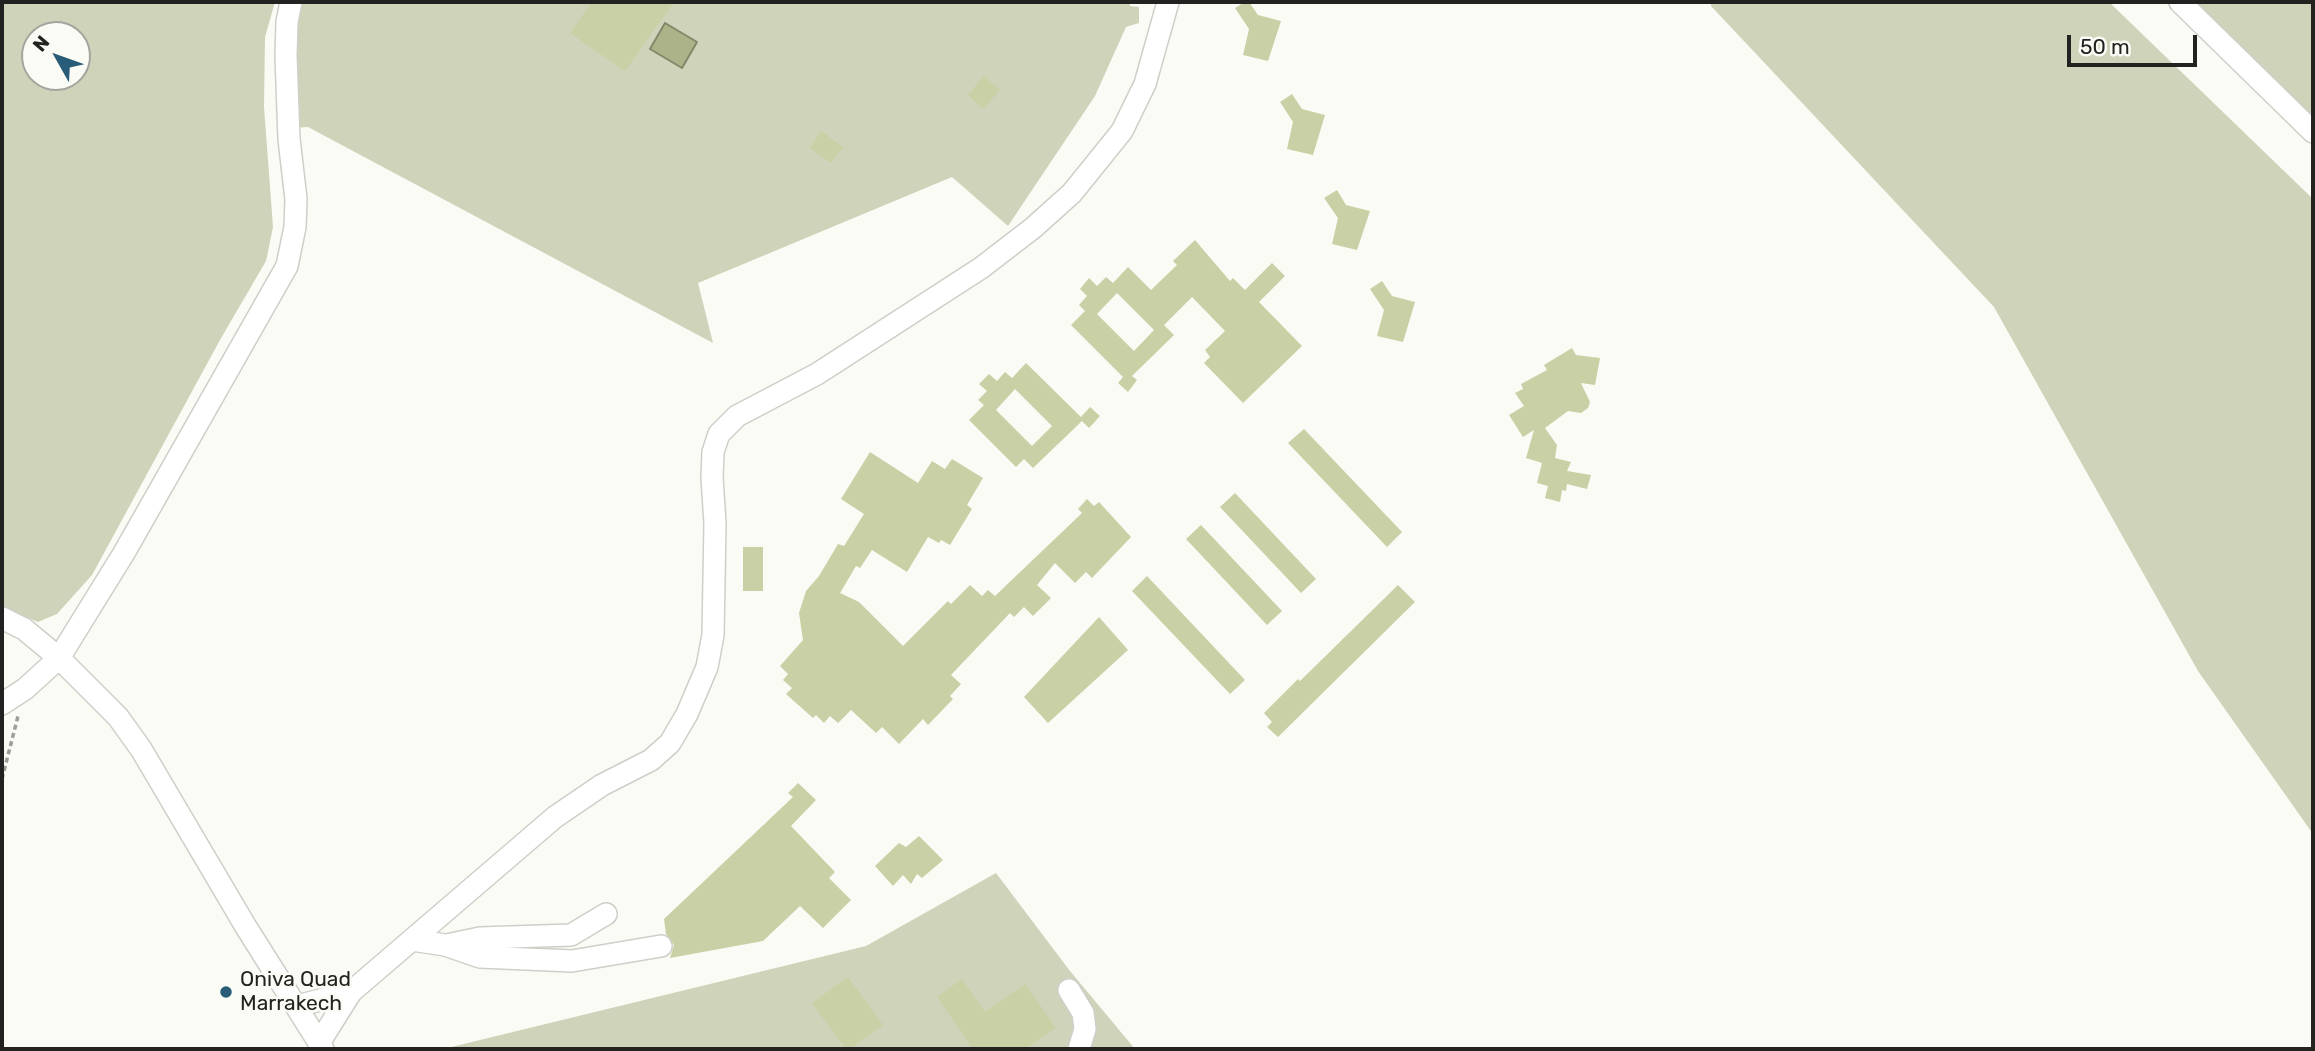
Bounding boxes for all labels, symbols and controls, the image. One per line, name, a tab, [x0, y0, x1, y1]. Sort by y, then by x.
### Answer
north arrow	[21, 21, 91, 91]
scale bar	[2070, 21, 2200, 65]
text: N	[28, 31, 54, 56]
text: 50 m	[2080, 34, 2130, 59]
place label: Oniva Quad Marrakech	[240, 967, 351, 1017]
marker: Oniva Quad Marrakech	[218, 984, 234, 1000]

